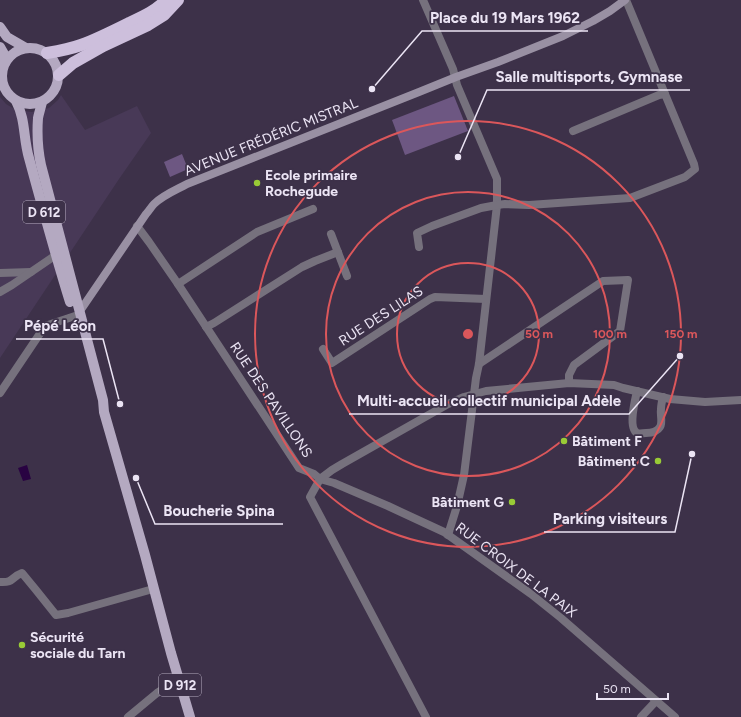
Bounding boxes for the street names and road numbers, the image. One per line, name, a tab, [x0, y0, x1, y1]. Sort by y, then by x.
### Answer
street label: AVENUE FRÉDÉRIC MISTRAL	[182, 94, 361, 180]
road number: D 612	[23, 201, 65, 223]
street label: RUE DES LILAS	[336, 283, 426, 349]
street label: RUE DES PAVILLONS	[226, 339, 316, 461]
street label: RUE CROIX DE LA PAIX	[452, 519, 580, 621]
road number: D 912	[159, 674, 201, 696]

